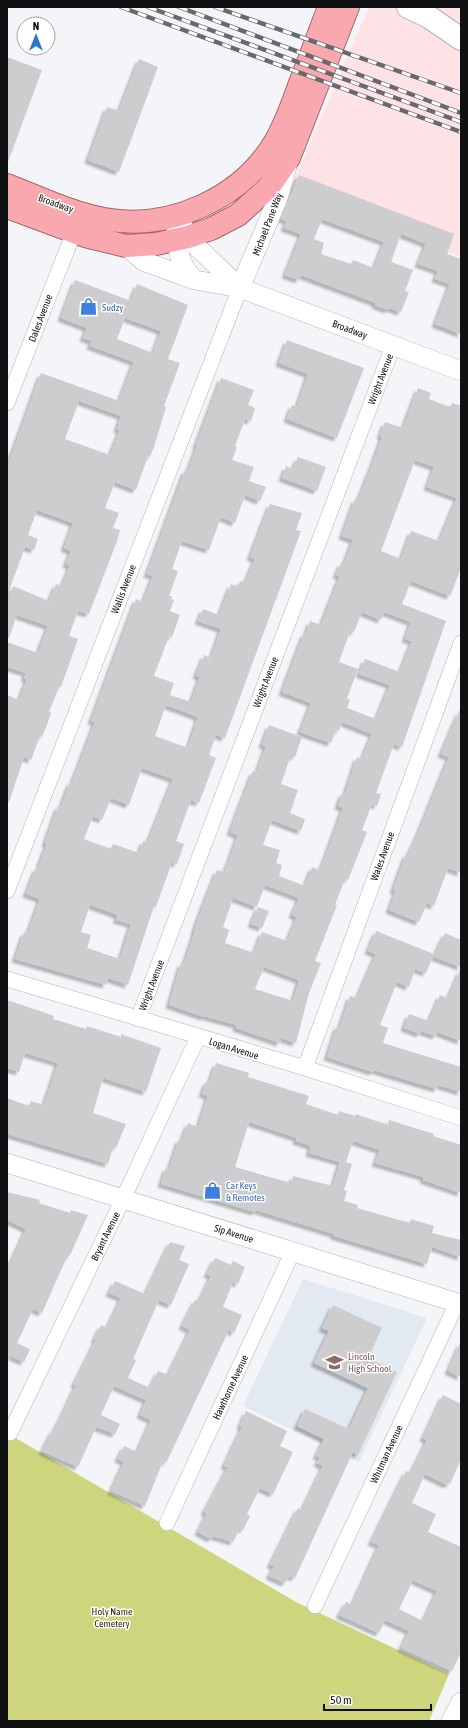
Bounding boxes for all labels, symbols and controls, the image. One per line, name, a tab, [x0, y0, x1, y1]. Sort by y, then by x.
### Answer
north arrow	[16, 16, 56, 56]
text: N	[33, 20, 39, 32]
street label: Michael Pane Way	[250, 191, 285, 257]
street label: Broadway	[37, 192, 75, 215]
street label: Dales Avenue	[26, 292, 55, 343]
shop icon: Sudzy	[79, 297, 99, 317]
place label: Sudzy	[102, 302, 124, 313]
street label: Broadway	[331, 318, 369, 341]
street label: Wright Avenue	[366, 352, 395, 406]
street label: Wallis Avenue	[109, 563, 138, 615]
street label: Wright Avenue	[251, 655, 280, 709]
street label: Wales Avenue	[369, 830, 397, 882]
street label: Wright Avenue	[137, 958, 166, 1012]
street label: Logan Avenue	[208, 1036, 260, 1061]
place label: Car Keys & Remotes	[226, 1180, 265, 1203]
shop icon: Car Keys & Remotes	[203, 1181, 223, 1201]
street label: Bryant Avenue	[89, 1210, 122, 1263]
street label: Sip Avenue	[213, 1222, 255, 1245]
place label: Lincoln High School	[348, 1351, 392, 1374]
school or university icon: Lincoln High School	[325, 1352, 345, 1372]
street label: Hawthorne Avenue	[211, 1353, 250, 1421]
street label: Whitman Avenue	[368, 1423, 405, 1485]
park label: Holy Name Cemetery	[92, 1606, 133, 1629]
scale bar	[324, 1686, 431, 1712]
text: 50 m	[330, 1693, 352, 1707]

